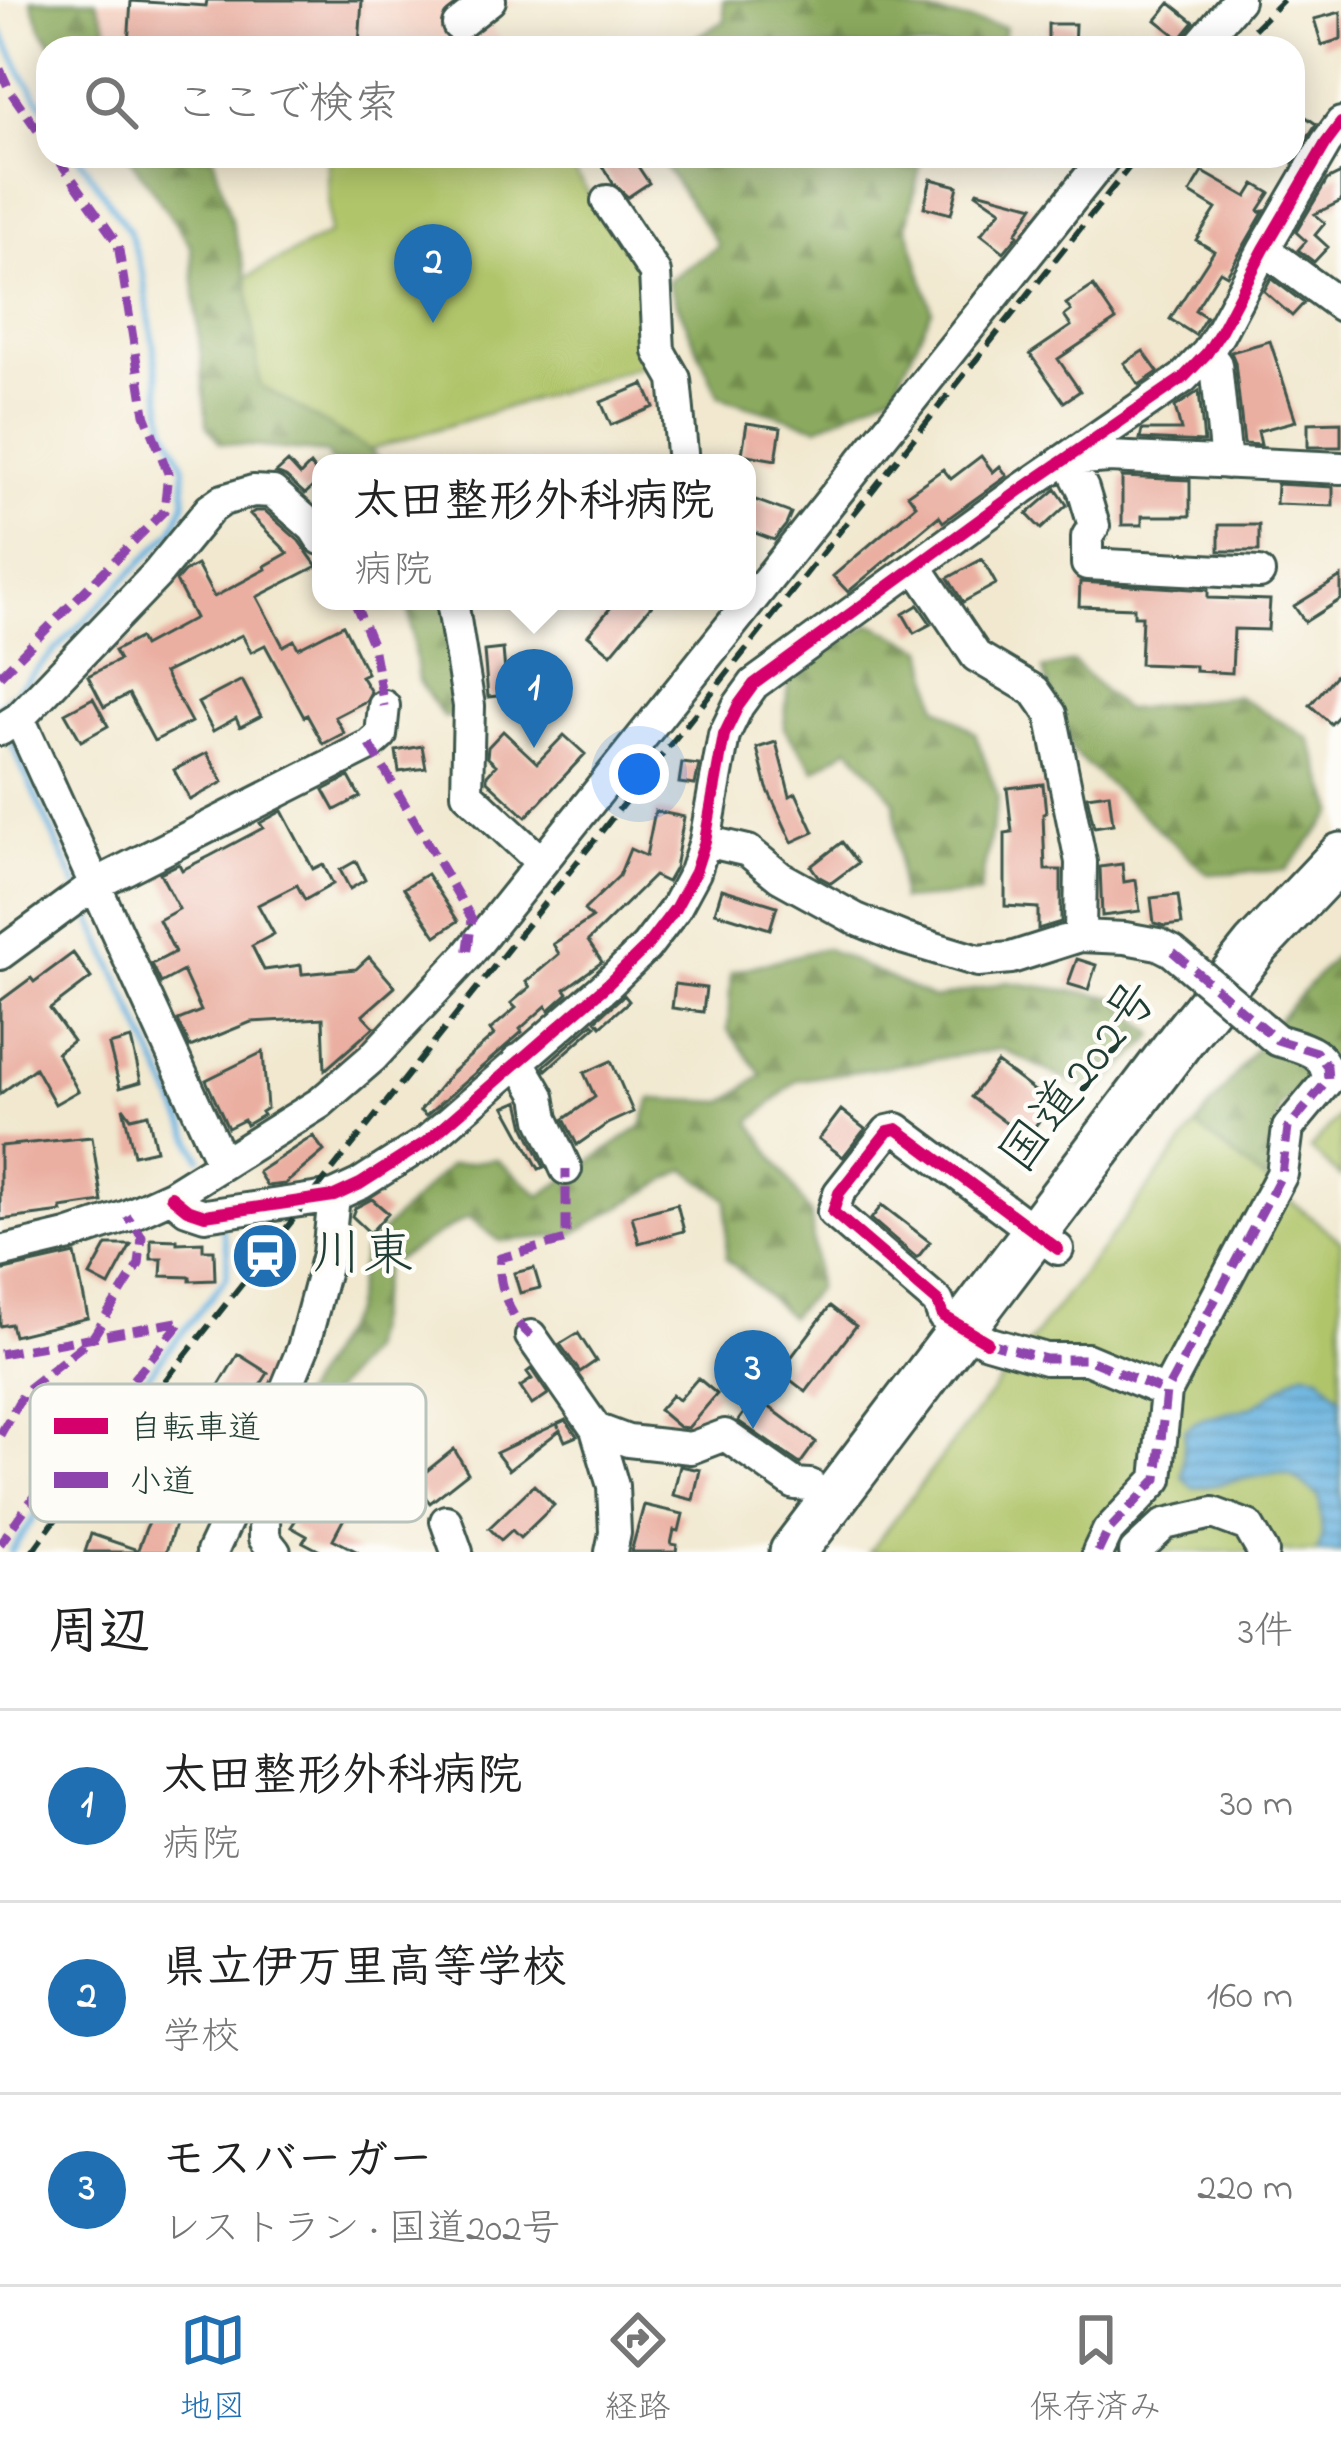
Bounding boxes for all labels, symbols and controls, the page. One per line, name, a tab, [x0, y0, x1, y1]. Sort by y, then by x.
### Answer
search box	[36, 36, 1305, 168]
icon: search	[78, 69, 144, 135]
text: ここで検索	[174, 73, 399, 139]
pin: 2	[394, 224, 472, 323]
popup	[312, 454, 756, 610]
text: 太田整形外科病院	[354, 471, 714, 537]
text: 病院	[354, 544, 432, 601]
pin: 1	[495, 649, 573, 748]
your location	[609, 744, 669, 804]
street label: 国道202号	[983, 965, 1179, 1191]
place label: 川東	[312, 1219, 414, 1294]
station icon: 川東	[230, 1221, 300, 1291]
pin: 3	[714, 1330, 792, 1429]
legend	[30, 1384, 426, 1522]
text: 自転車道	[129, 1406, 261, 1454]
text: 小道	[129, 1460, 195, 1508]
text: 周辺	[48, 1597, 150, 1672]
text: 3件	[1238, 1605, 1293, 1662]
text: 太田整形外科病院	[162, 1745, 522, 1811]
text: 1	[81, 1777, 93, 1834]
text: 30 m	[1220, 1777, 1293, 1834]
text: 病院	[162, 1818, 240, 1875]
text: 県立伊万里高等学校	[162, 1937, 567, 2003]
text: 2	[77, 1969, 97, 2026]
text: 160 m	[1207, 1969, 1293, 2026]
text: 学校	[162, 2010, 240, 2067]
text: モスバーガー	[162, 2129, 433, 2195]
text: 3	[79, 2161, 95, 2218]
text: 220 m	[1197, 2161, 1293, 2218]
text: レストラン · 国道202号	[162, 2202, 561, 2259]
tab: 地図	[180, 2307, 246, 2433]
tab: 経路	[605, 2307, 671, 2433]
tab: 保存済み	[1030, 2307, 1162, 2433]

